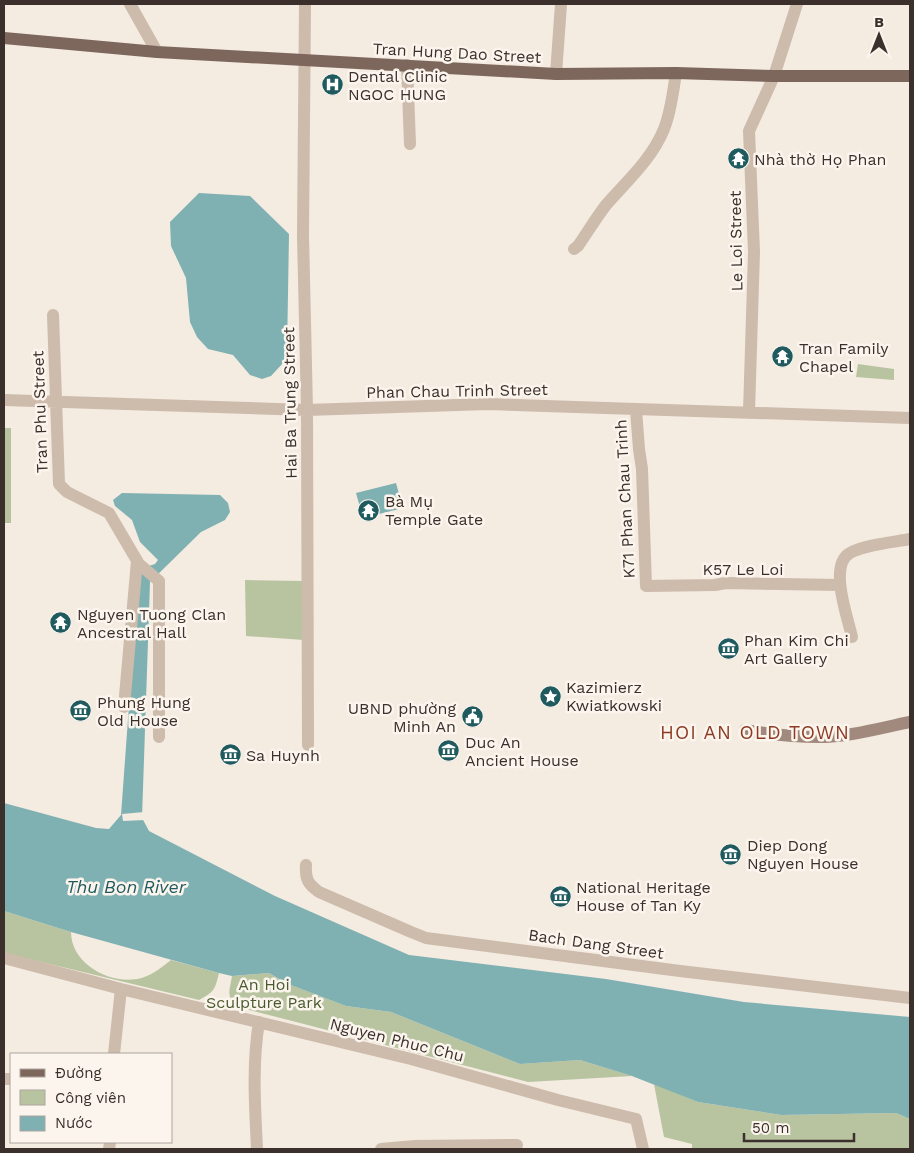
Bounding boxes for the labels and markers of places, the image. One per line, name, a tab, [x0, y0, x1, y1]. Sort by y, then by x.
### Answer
place label: Dental Clinic NGOC HUNG	[348, 67, 447, 104]
hospital icon: Dental Clinic NGOC HUNG	[320, 73, 344, 97]
temple icon: Nhà thờ Họ Phan	[726, 147, 750, 171]
place label: Nhà thờ Họ Phan	[754, 150, 886, 169]
place label: Tran Family Chapel	[799, 339, 889, 376]
temple icon: Tran Family Chapel	[771, 345, 795, 369]
place label: Bà Mụ Temple Gate	[385, 492, 483, 529]
temple icon: Bà Mụ Temple Gate	[357, 498, 381, 522]
place label: Nguyen Tuong Clan Ancestral Hall	[77, 605, 226, 642]
temple icon: Nguyen Tuong Clan Ancestral Hall	[49, 611, 73, 635]
place label: Phan Kim Chi Art Gallery	[744, 631, 849, 668]
museum icon: Phan Kim Chi Art Gallery	[716, 637, 740, 661]
place label: Kazimierz Kwiatkowski	[566, 678, 662, 715]
place icon: Kazimierz Kwiatkowski	[538, 684, 562, 708]
place label: Phung Hung Old House	[97, 693, 191, 730]
museum icon: Phung Hung Old House	[69, 699, 93, 723]
place label: UBND phường Minh An	[348, 699, 456, 736]
public building icon: UBND phường Minh An	[460, 705, 484, 729]
place label: Duc An Ancient House	[465, 733, 579, 770]
museum icon: Duc An Ancient House	[437, 739, 461, 763]
museum icon: Sa Huynh	[218, 743, 242, 767]
place label: Sa Huynh	[246, 746, 320, 765]
place label: Diep Dong Nguyen House	[747, 836, 859, 873]
museum icon: Diep Dong Nguyen House	[719, 842, 743, 866]
place label: National Heritage House of Tan Ky	[576, 878, 711, 915]
museum icon: National Heritage House of Tan Ky	[548, 884, 572, 908]

